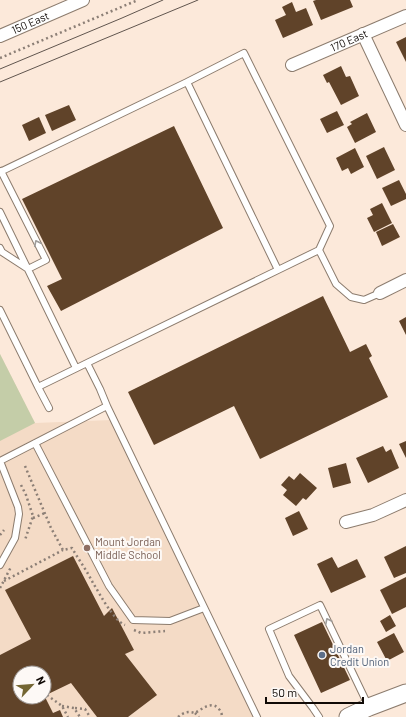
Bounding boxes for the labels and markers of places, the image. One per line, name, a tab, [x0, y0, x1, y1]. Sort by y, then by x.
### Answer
place label: Mount Jordan Middle School	[95, 535, 161, 561]
marker: Mount Jordan Middle School	[82, 543, 92, 553]
place label: Jordan Credit Union	[330, 642, 389, 668]
marker: Jordan Credit Union	[317, 650, 327, 660]

